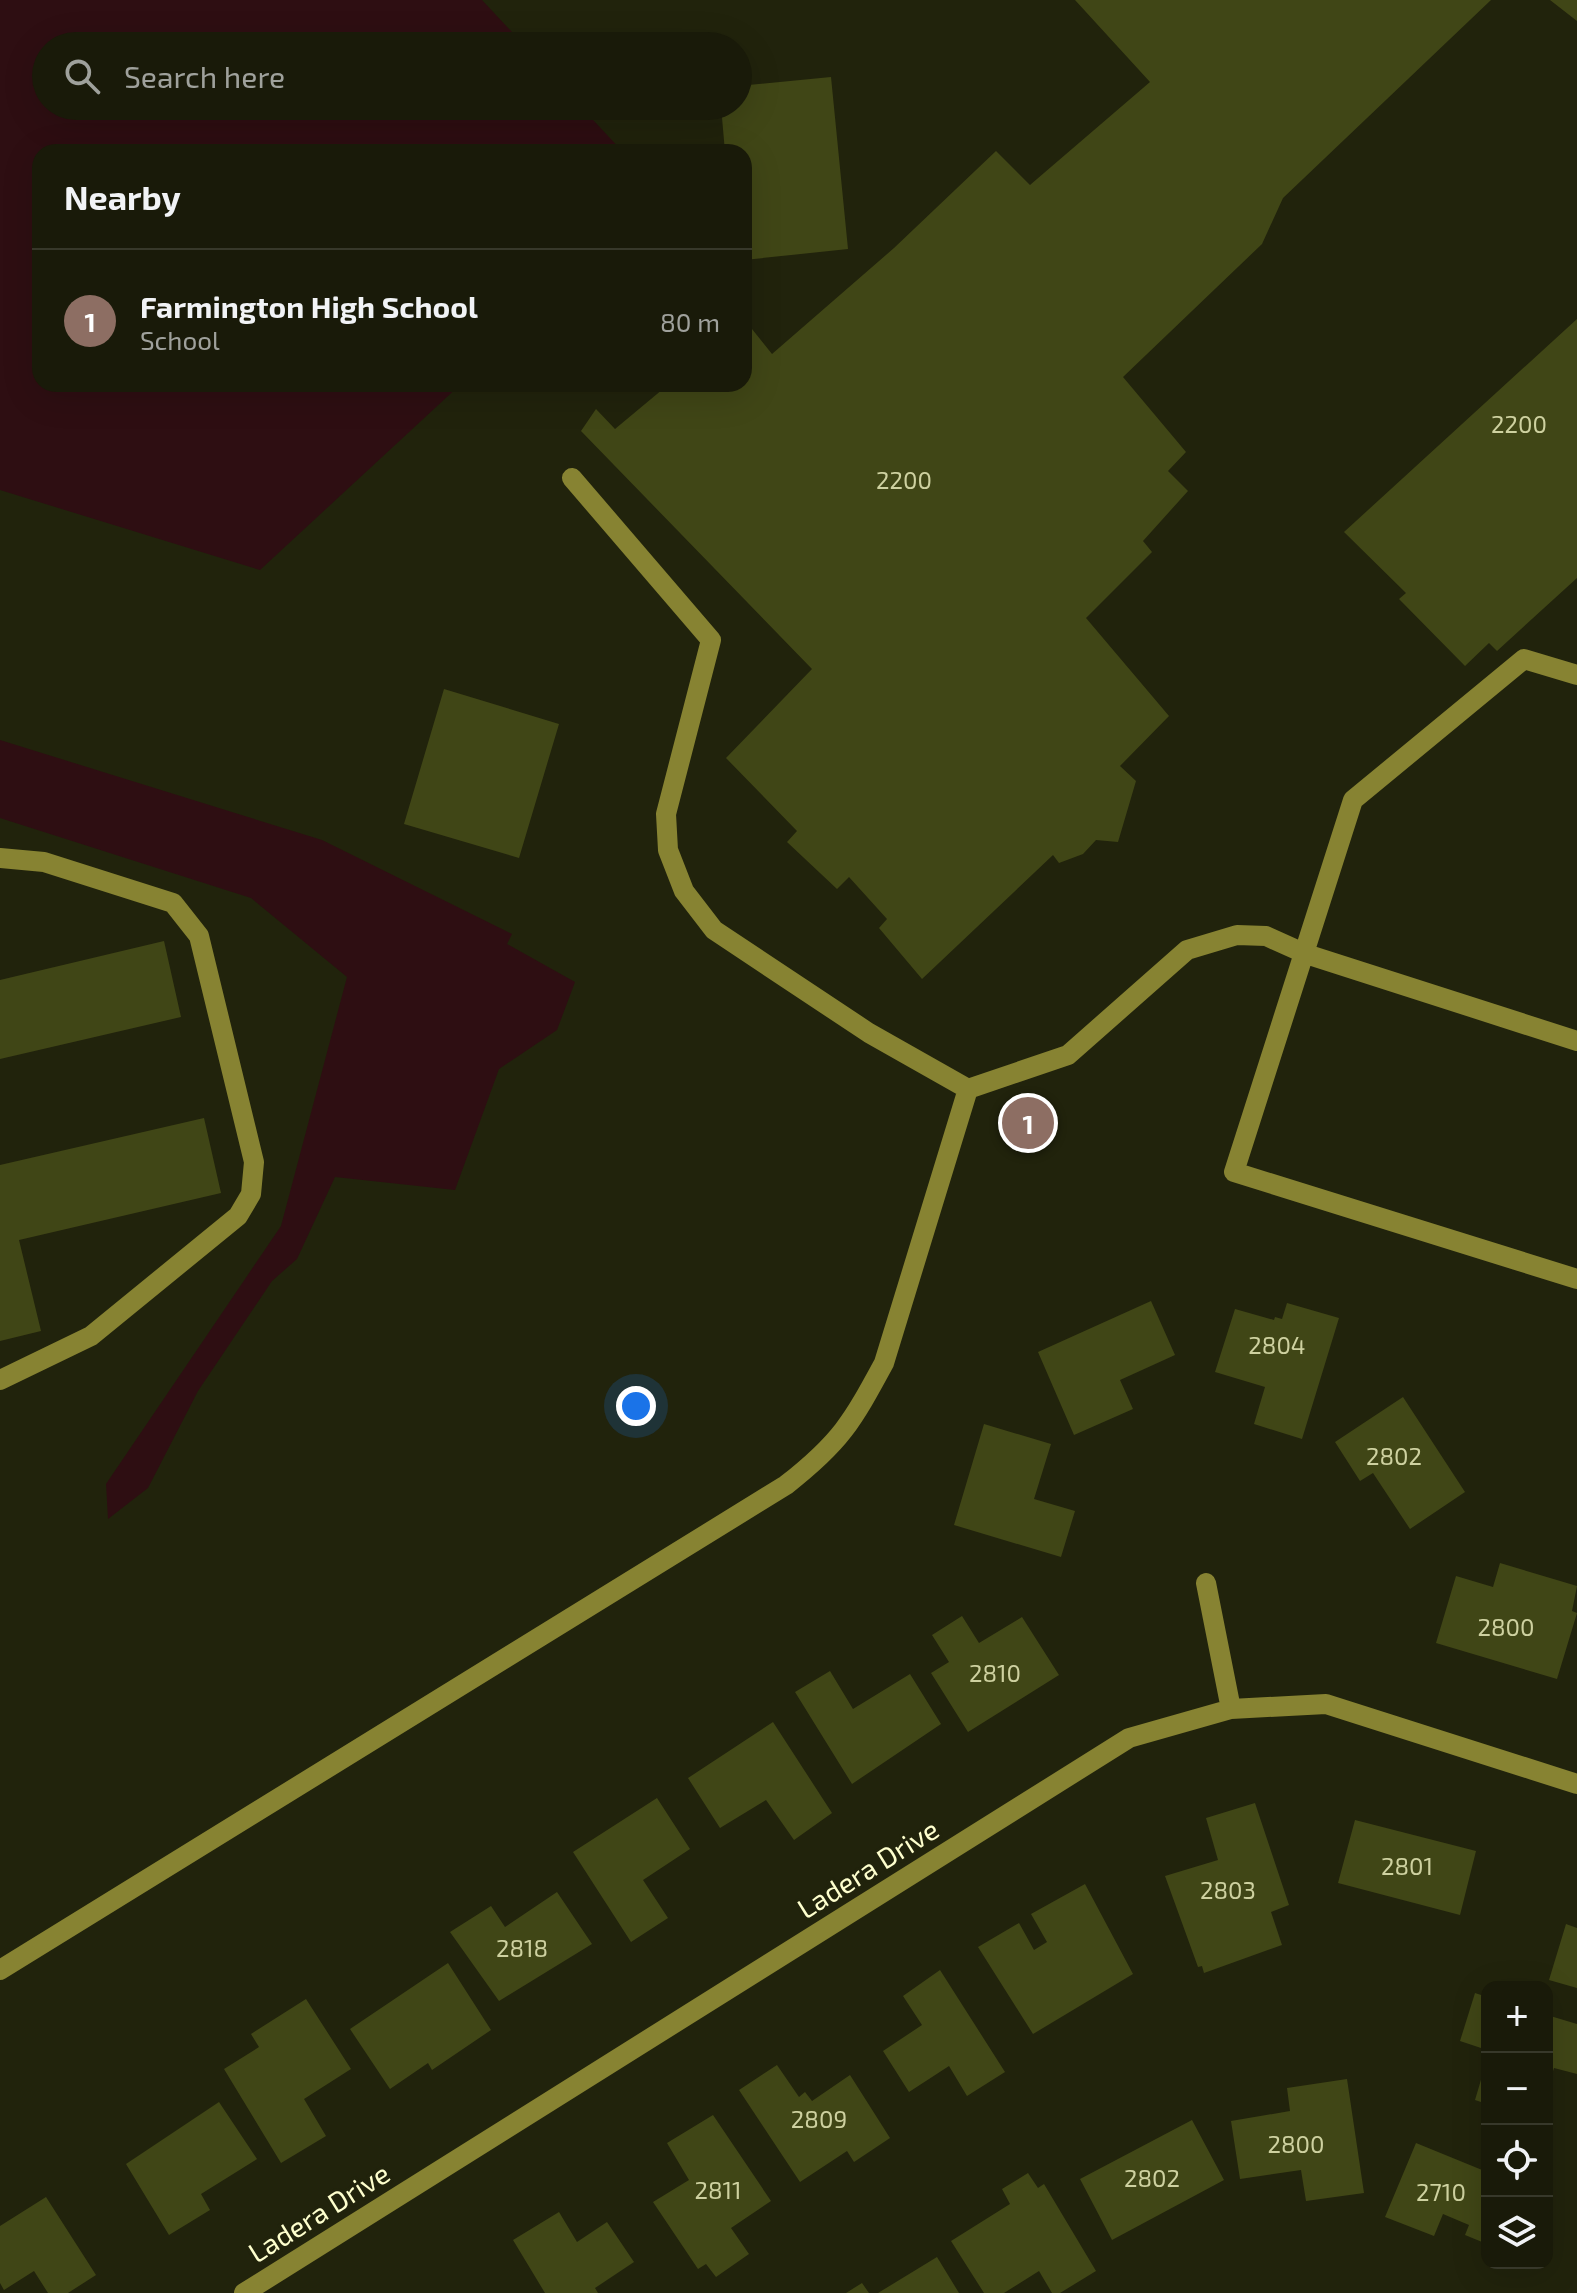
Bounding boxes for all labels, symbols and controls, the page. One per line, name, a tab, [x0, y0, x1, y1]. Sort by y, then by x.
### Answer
search box	[32, 32, 752, 120]
icon: search	[60, 54, 104, 98]
text: Search here	[124, 58, 285, 94]
text: Nearby	[64, 176, 181, 217]
text: Farmington High School	[140, 288, 478, 324]
text: 1	[84, 306, 96, 337]
text: 80 m	[660, 306, 720, 337]
text: School	[140, 324, 220, 355]
house number: 2200	[1491, 409, 1547, 438]
house number: 2200	[876, 465, 932, 494]
pin: 1	[1002, 1093, 1054, 1153]
house number: 2804	[1248, 1330, 1306, 1359]
your location	[616, 1386, 656, 1426]
house number: 2802	[1366, 1441, 1422, 1470]
house number: 2800	[1478, 1612, 1535, 1641]
house number: 2810	[969, 1658, 1021, 1687]
street label: Ladera Drive	[791, 1811, 944, 1925]
house number: 2801	[1381, 1851, 1433, 1880]
house number: 2803	[1200, 1875, 1256, 1904]
house number: 2818	[496, 1933, 548, 1962]
map controls	[1481, 1981, 1553, 2269]
button: +	[1481, 1981, 1553, 2053]
button: −	[1481, 2053, 1553, 2125]
house number: 2809	[791, 2104, 847, 2133]
button: locate	[1481, 2125, 1553, 2197]
house number: 2800	[1268, 2129, 1325, 2158]
street label: Ladera Drive	[242, 2155, 395, 2269]
house number: 2802	[1124, 2163, 1180, 2192]
house number: 2811	[694, 2175, 742, 2204]
house number: 2710	[1416, 2177, 1466, 2206]
button: layers	[1481, 2197, 1553, 2269]

